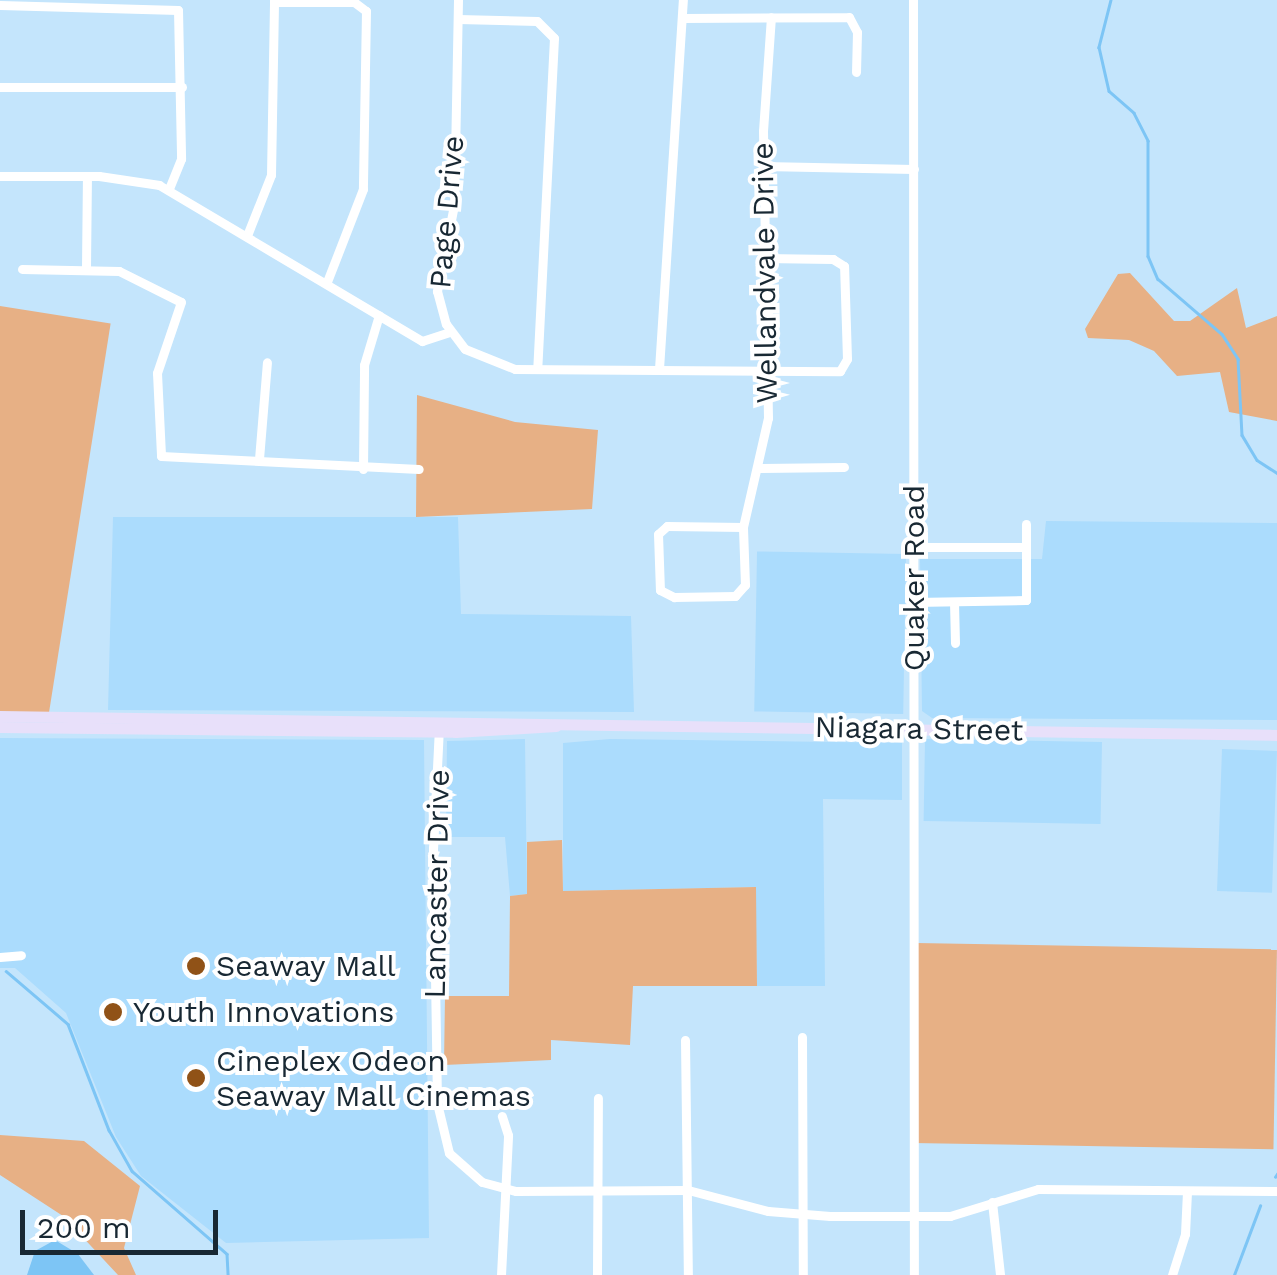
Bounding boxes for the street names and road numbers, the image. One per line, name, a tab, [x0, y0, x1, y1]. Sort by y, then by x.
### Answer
street label: Page Drive	[422, 134, 472, 290]
street label: Wellandvale Drive	[745, 142, 785, 404]
street label: Quaker Road	[896, 484, 932, 672]
street label: Niagara Street	[814, 709, 1024, 749]
street label: Lancaster Drive	[417, 769, 457, 999]

